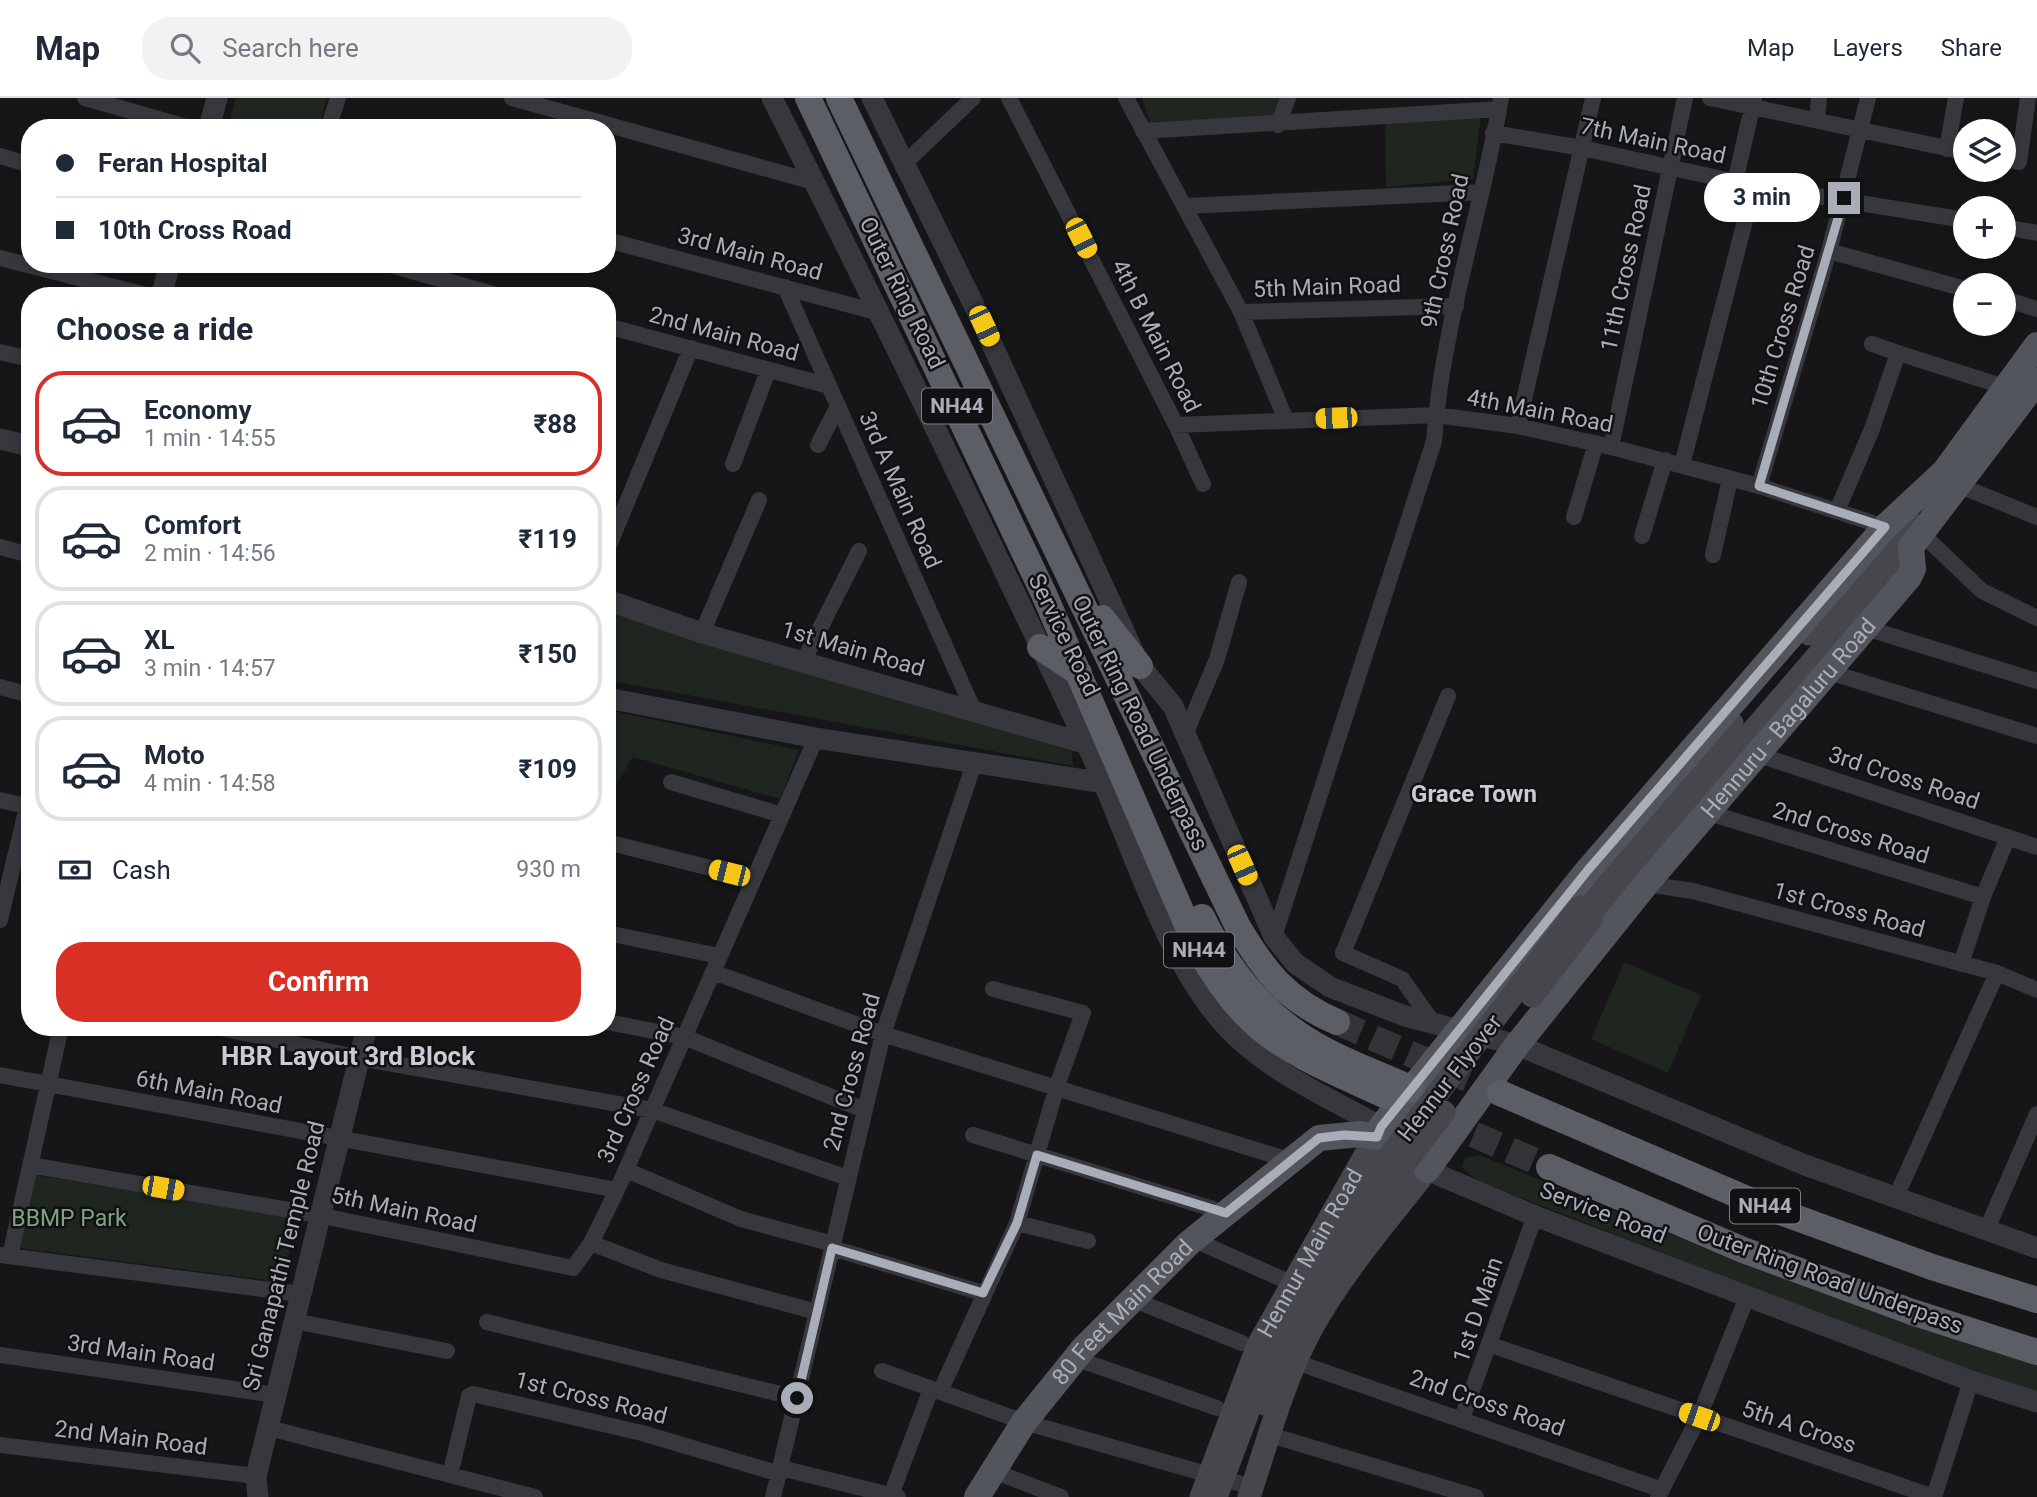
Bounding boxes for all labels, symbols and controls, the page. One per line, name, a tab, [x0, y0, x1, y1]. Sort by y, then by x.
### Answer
search box	[142, 17, 632, 80]
text: Map	[35, 29, 100, 68]
icon: search	[166, 29, 204, 67]
text: Search here	[222, 33, 359, 63]
text: Map	[1747, 34, 1795, 62]
text: Layers	[1833, 34, 1903, 62]
text: Share	[1941, 34, 2002, 62]
street label: 7th Main Road	[1578, 112, 1728, 170]
map controls	[1953, 119, 2016, 336]
button: layers	[1953, 119, 2016, 182]
text: Feran Hospital	[98, 148, 268, 178]
street label: 9th Cross Road	[1416, 172, 1474, 330]
callout: 3 min	[1704, 174, 1820, 222]
street label: 11th Cross Road	[1595, 182, 1657, 354]
route end	[1828, 182, 1860, 214]
text: 3 min	[1733, 184, 1791, 211]
button: +	[1953, 196, 2016, 259]
street label: Outer Ring Road	[854, 213, 950, 373]
text: 10th Cross Road	[98, 215, 292, 245]
car	[1063, 215, 1100, 261]
street label: 3rd Main Road	[675, 222, 825, 286]
street label: 10th Cross Road	[1745, 242, 1821, 412]
street label: 4th B Main Road	[1106, 255, 1206, 417]
street label: 5th Main Road	[1252, 271, 1402, 303]
button: −	[1953, 273, 2016, 336]
street label: 2nd Main Road	[646, 301, 802, 367]
car	[966, 303, 1003, 349]
text: Choose a ride	[56, 310, 253, 348]
street label: 4th Main Road	[1465, 384, 1615, 438]
road number: NH44	[922, 388, 992, 424]
icon: car	[60, 392, 123, 455]
text: Economy	[144, 395, 251, 425]
street label: 3rd A Main Road	[853, 407, 947, 573]
car	[1315, 407, 1358, 429]
text: ₹88	[533, 409, 577, 439]
text: 1 min · 14:55	[144, 425, 276, 452]
icon: car	[60, 507, 123, 570]
text: Comfort	[144, 510, 241, 540]
text: ₹119	[519, 524, 577, 554]
text: 2 min · 14:56	[144, 540, 276, 567]
street label: Service Road	[1023, 569, 1105, 701]
street label: Outer Ring Road Underpass	[1066, 591, 1214, 855]
street label: Hennuru - Bagaluru Road	[1695, 612, 1881, 823]
street label: 1st Main Road	[778, 616, 928, 682]
icon: car	[60, 622, 123, 685]
text: XL	[144, 625, 175, 655]
text: ₹150	[519, 639, 577, 669]
text: 3 min · 14:57	[144, 655, 276, 682]
icon: car	[60, 737, 123, 800]
text: Moto	[144, 740, 205, 770]
street label: 3rd Cross Road	[1825, 741, 1983, 815]
text: ₹109	[519, 754, 577, 784]
text: 4 min · 14:58	[144, 770, 276, 797]
district label: Grace Town	[1411, 780, 1537, 808]
street label: 2nd Cross Road	[1770, 796, 1932, 870]
car	[1224, 842, 1261, 888]
icon: cash	[56, 851, 94, 889]
text: Cash	[112, 855, 171, 885]
text: 930 m	[516, 856, 581, 883]
car	[707, 858, 752, 888]
street label: 1st Cross Road	[1770, 877, 1928, 943]
road number: NH44	[1164, 932, 1234, 968]
button: Confirm	[56, 942, 581, 1022]
street label: 2nd Cross Road	[818, 990, 886, 1154]
street label: Hennur Flyover	[1392, 1009, 1508, 1147]
street label: 3rd Cross Road	[592, 1013, 680, 1167]
district label: HBR Layout 3rd Block	[221, 1041, 476, 1071]
street label: 6th Main Road	[134, 1065, 284, 1119]
street label: Sri Ganapathi Temple Road	[237, 1118, 331, 1394]
street label: Hennur Main Road	[1252, 1164, 1368, 1342]
car	[141, 1174, 186, 1202]
street label: Service Road	[1536, 1177, 1670, 1249]
street label: 5th Main Road	[329, 1181, 479, 1239]
road number: NH44	[1730, 1188, 1800, 1224]
park label: BBMP Park	[11, 1205, 127, 1232]
street label: Outer Ring Road Underpass	[1693, 1218, 1967, 1340]
street label: 80 Feet Main Road	[1046, 1234, 1198, 1390]
street label: 1st D Main	[1447, 1254, 1509, 1366]
street label: 3rd Main Road	[66, 1329, 216, 1377]
street label: 2nd Cross Road	[1406, 1364, 1568, 1442]
street label: 1st Cross Road	[512, 1366, 670, 1430]
route start	[781, 1382, 813, 1414]
street label: 5th A Cross	[1738, 1395, 1860, 1459]
car	[1676, 1400, 1723, 1434]
street label: 2nd Main Road	[53, 1415, 209, 1461]

